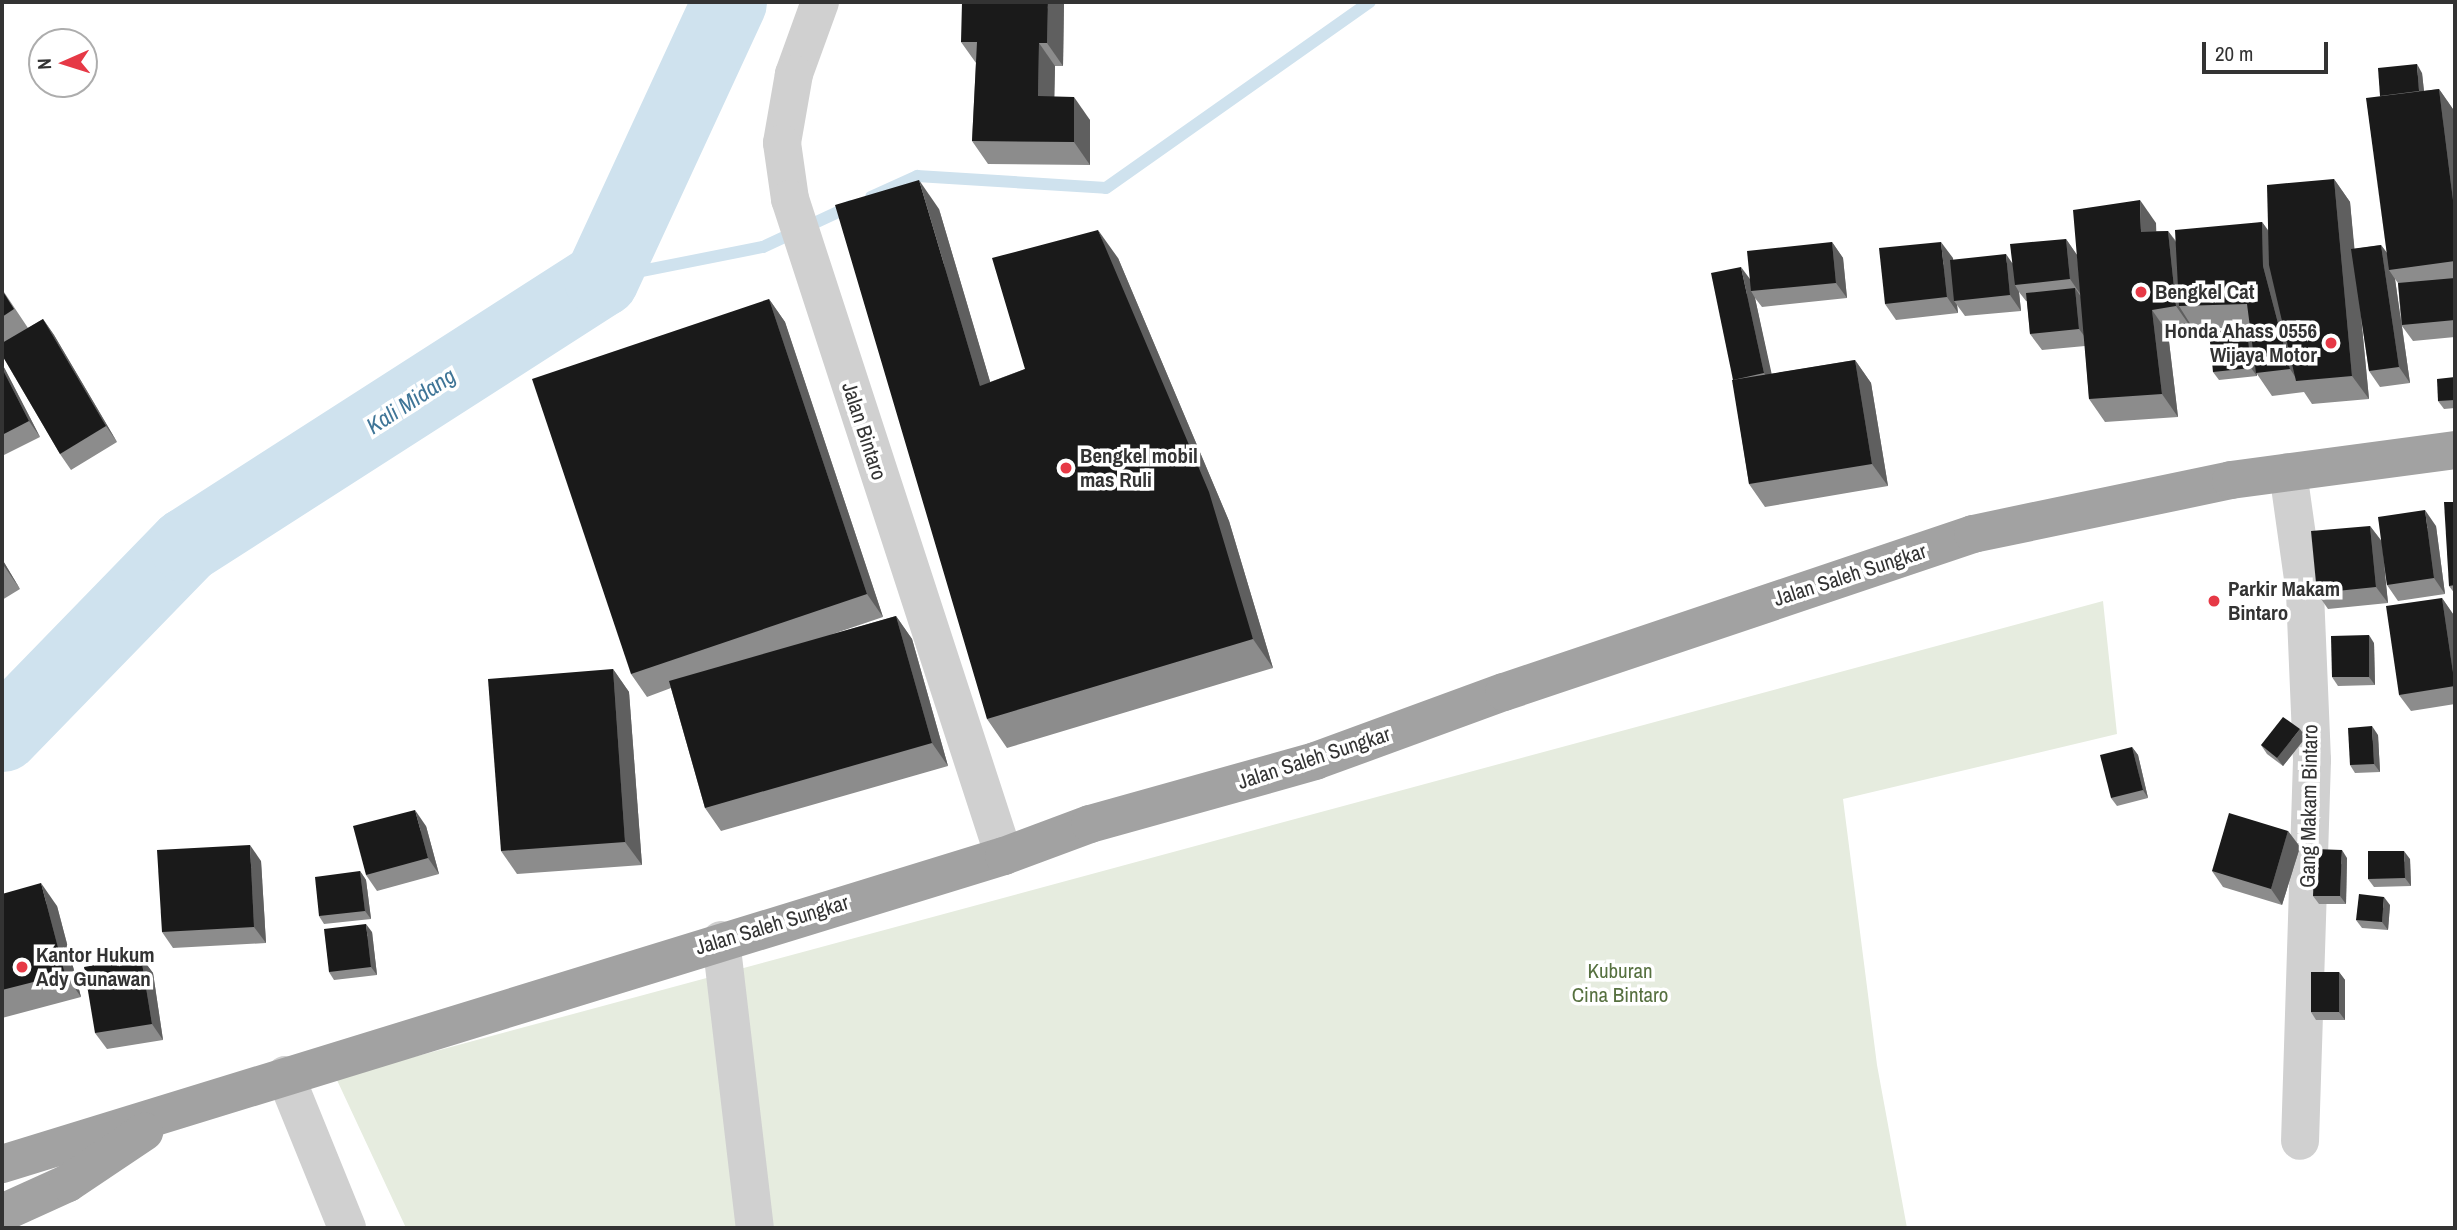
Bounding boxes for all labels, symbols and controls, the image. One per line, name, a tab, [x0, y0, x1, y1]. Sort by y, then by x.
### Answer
north arrow	[28, 28, 98, 98]
scale bar	[2205, 28, 2331, 72]
text: 20 m	[2215, 39, 2253, 68]
text: N	[31, 58, 57, 70]
place label: Bengkel Cat	[2155, 279, 2255, 305]
marker: Bengkel Cat	[2133, 284, 2149, 300]
place label: Honda Ahass 0556 Wijaya Motor	[2164, 318, 2317, 368]
marker: Honda Ahass 0556 Wijaya Motor	[2323, 335, 2339, 351]
water label: Kali Midang	[361, 362, 461, 440]
street label: Jalan Bintaro	[836, 379, 892, 483]
place label: Bengkel mobil mas Ruli	[1080, 443, 1198, 493]
marker: Bengkel mobil mas Ruli	[1058, 460, 1074, 476]
street label: Jalan Saleh Sungkar	[1771, 538, 1929, 612]
place label: Parkir Makam Bintaro	[2228, 576, 2340, 626]
marker: Parkir Makam Bintaro	[2206, 593, 2222, 609]
street label: Jalan Saleh Sungkar	[1235, 721, 1393, 795]
street label: Gang Makam Bintaro	[2295, 724, 2323, 888]
street label: Jalan Saleh Sungkar	[692, 890, 852, 960]
place label: Kantor Hukum Ady Gunawan	[36, 942, 155, 992]
park label: Kuburan Cina Bintaro	[1572, 958, 1668, 1008]
marker: Kantor Hukum Ady Gunawan	[14, 959, 30, 975]

